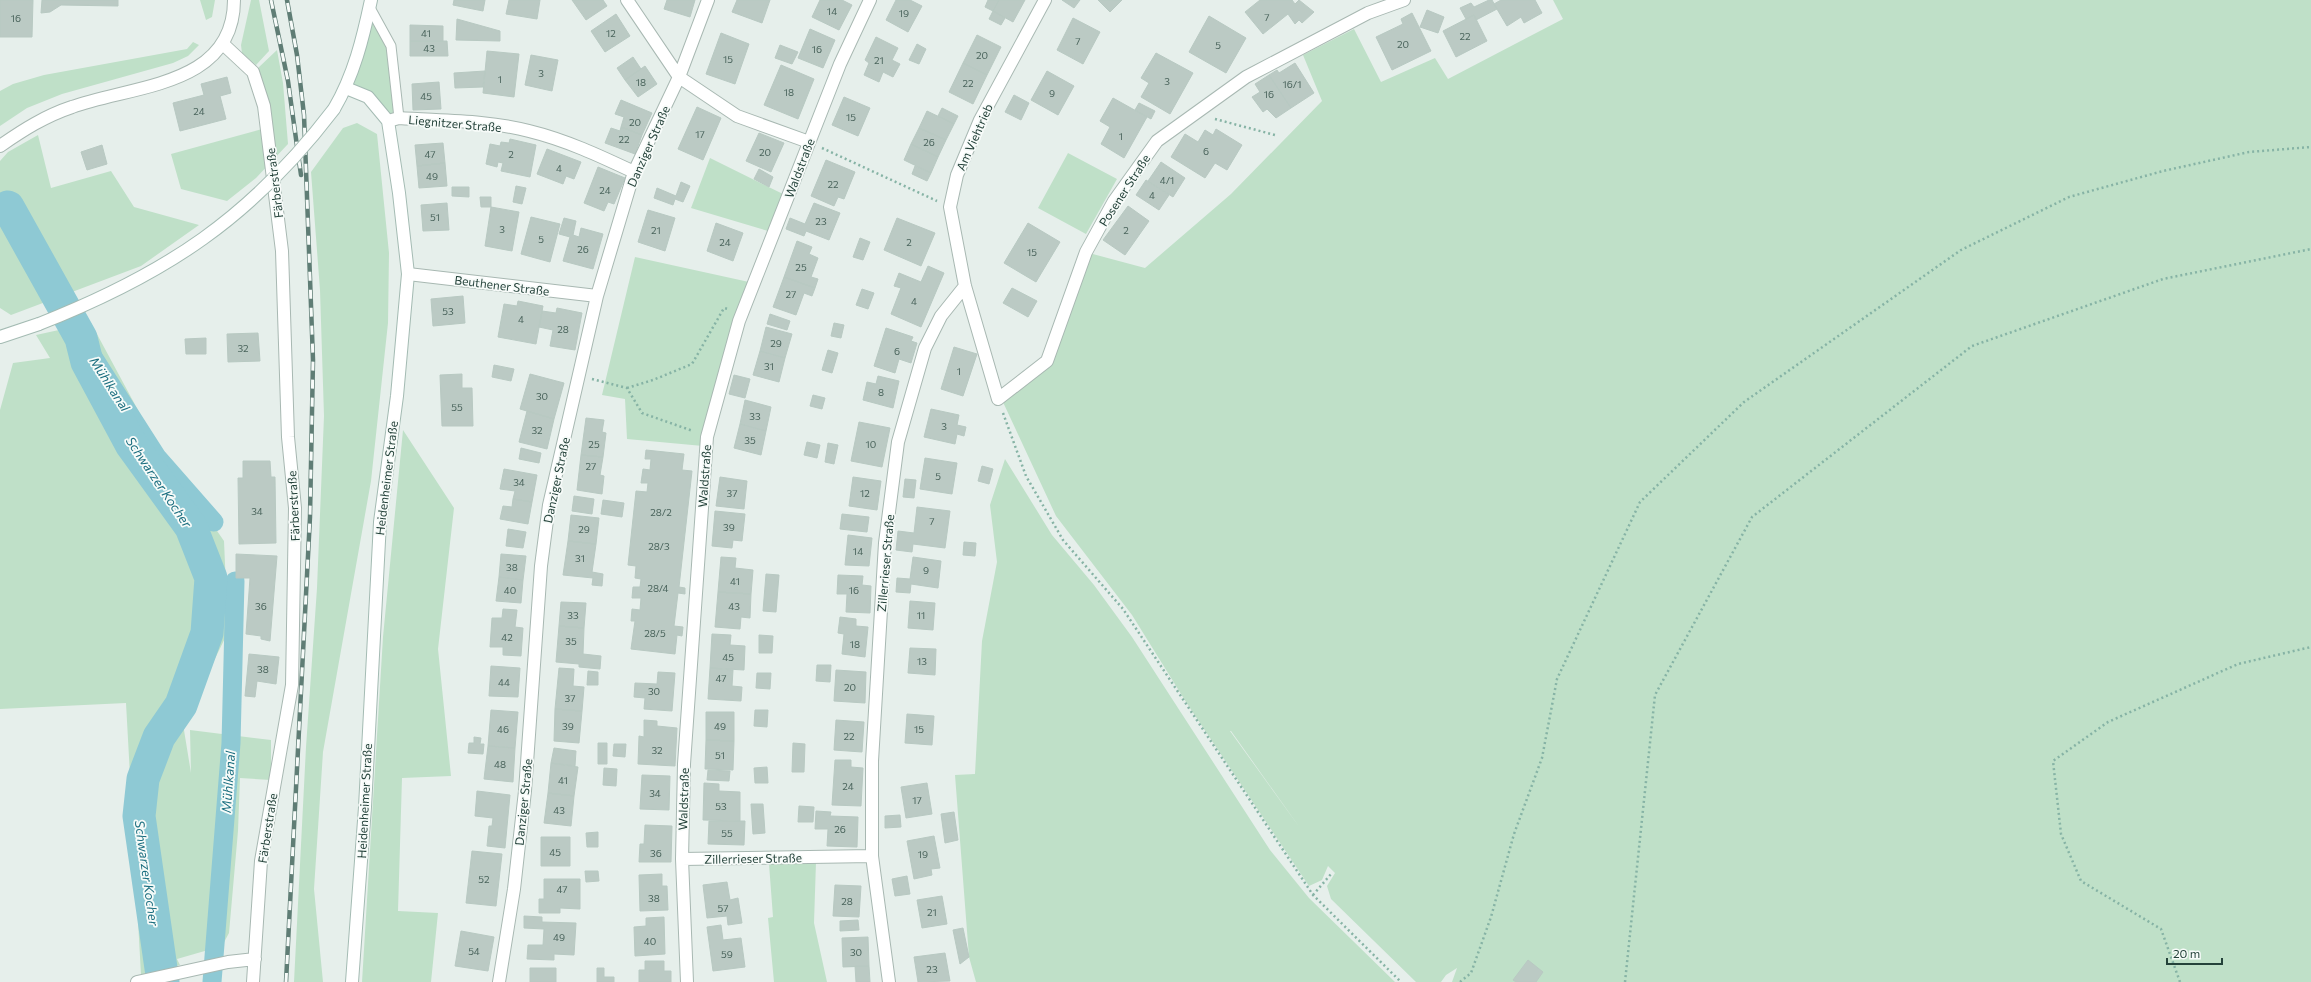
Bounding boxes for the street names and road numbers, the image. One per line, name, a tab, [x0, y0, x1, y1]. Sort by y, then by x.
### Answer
street label: Am Viehtrieb	[953, 101, 995, 173]
street label: Danziger Straße	[624, 103, 672, 189]
street label: Liegnitzer Straße	[408, 112, 502, 134]
street label: Waldstraße	[781, 136, 817, 200]
street label: Färberstraße	[263, 147, 285, 219]
street label: Posener Straße	[1096, 151, 1152, 229]
street label: Beuthener Straße	[454, 272, 550, 298]
street label: Heidenheimer Straße	[372, 420, 400, 536]
street label: Danziger Straße	[540, 436, 572, 524]
street label: Waldstraße	[695, 444, 713, 508]
street label: Färberstraße	[284, 470, 302, 542]
street label: Zillerrieser Straße	[874, 514, 896, 612]
street label: Heidenheimer Straße	[354, 743, 374, 859]
street label: Danziger Straße	[511, 758, 535, 846]
street label: Waldstraße	[675, 767, 691, 831]
street label: Färberstraße	[255, 792, 279, 864]
street label: Zillerrieser Straße	[704, 850, 802, 866]

